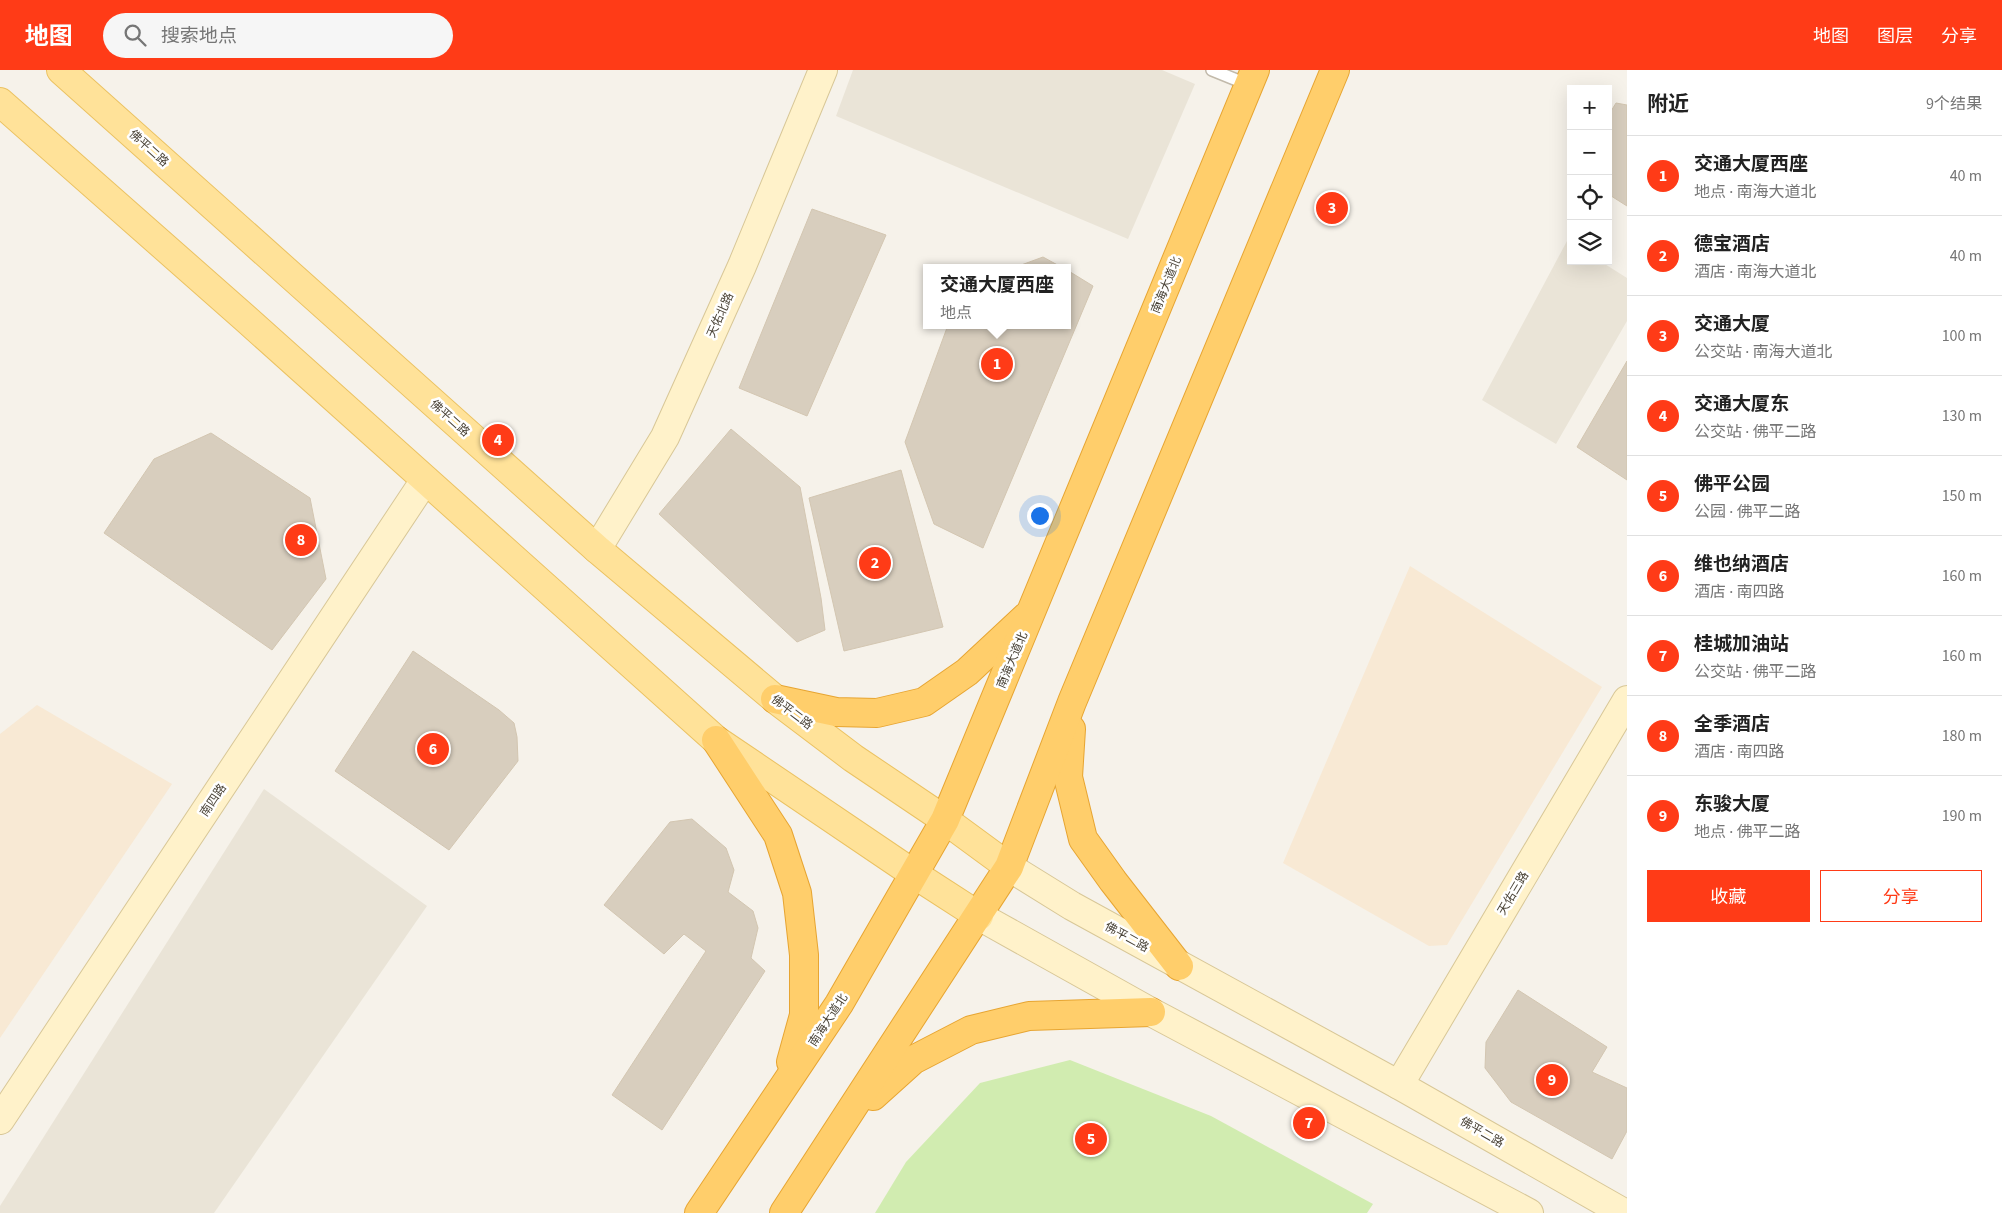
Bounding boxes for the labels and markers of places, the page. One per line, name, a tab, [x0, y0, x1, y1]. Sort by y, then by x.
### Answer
pin: 3	[1316, 189, 1348, 227]
pin: 1	[981, 345, 1013, 383]
pin: 4	[482, 421, 514, 459]
pin: 8	[285, 521, 317, 559]
pin: 2	[859, 544, 891, 582]
pin: 6	[417, 730, 449, 768]
pin: 9	[1536, 1061, 1568, 1099]
pin: 7	[1293, 1104, 1325, 1142]
pin: 5	[1075, 1120, 1107, 1158]

